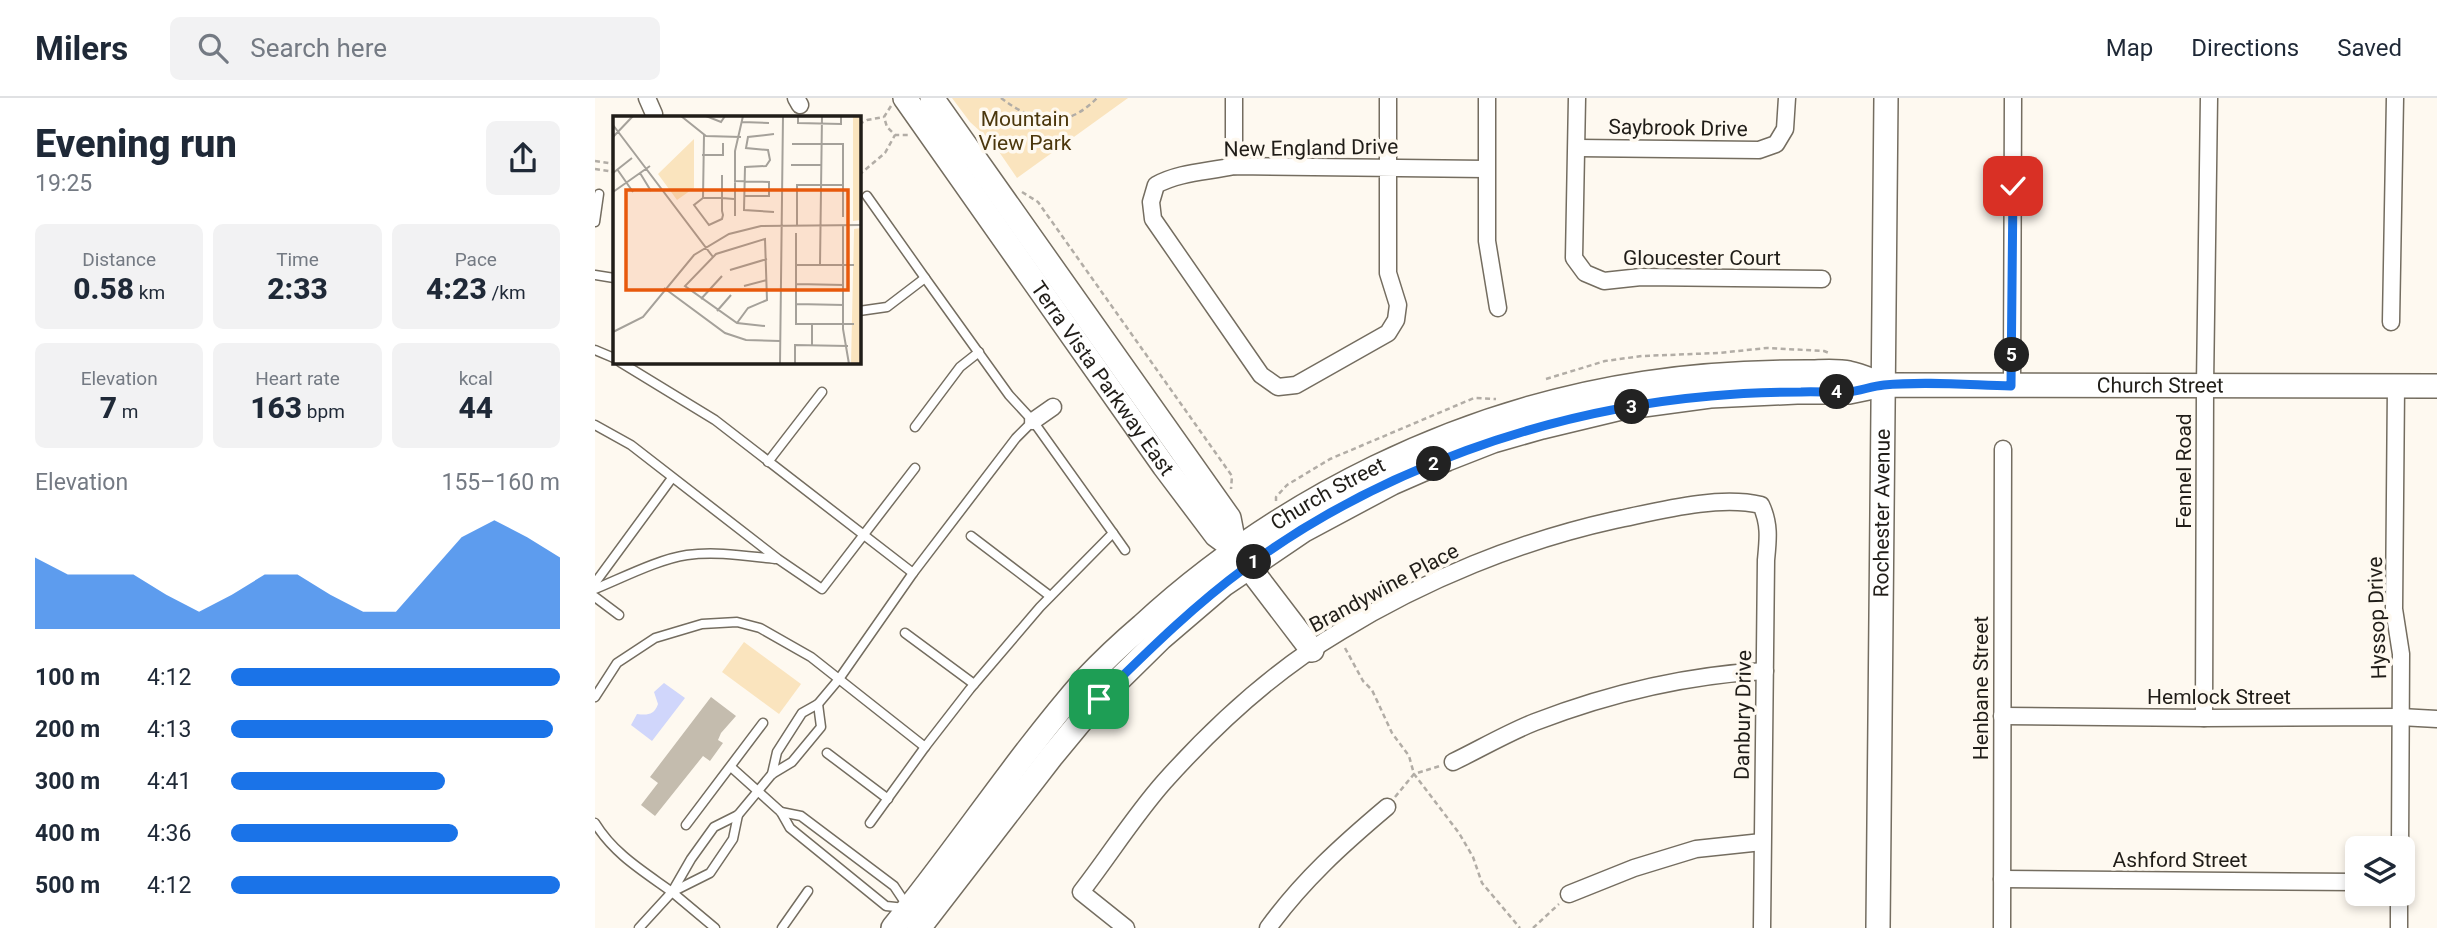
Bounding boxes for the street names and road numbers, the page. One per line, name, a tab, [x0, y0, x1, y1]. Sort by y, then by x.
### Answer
street label: Saybrook Drive	[1608, 115, 1748, 141]
street label: New England Drive	[1223, 134, 1399, 162]
street label: Gloucester Court	[1623, 246, 1781, 270]
street label: Terra Vista Parkway East	[1026, 277, 1179, 480]
street label: Church Street	[2097, 373, 2224, 398]
street label: Fennel Road	[2172, 413, 2196, 529]
street label: Rochester Avenue	[1869, 429, 1895, 597]
street label: Church Street	[1266, 453, 1389, 535]
street label: Brandywine Place	[1305, 539, 1463, 637]
street label: Hyssop Drive	[2363, 556, 2391, 680]
street label: Henbane Street	[1969, 616, 1993, 760]
street label: Danbury Drive	[1730, 650, 1756, 780]
street label: Hemlock Street	[2147, 685, 2291, 709]
street label: Ashford Street	[2113, 848, 2248, 872]

